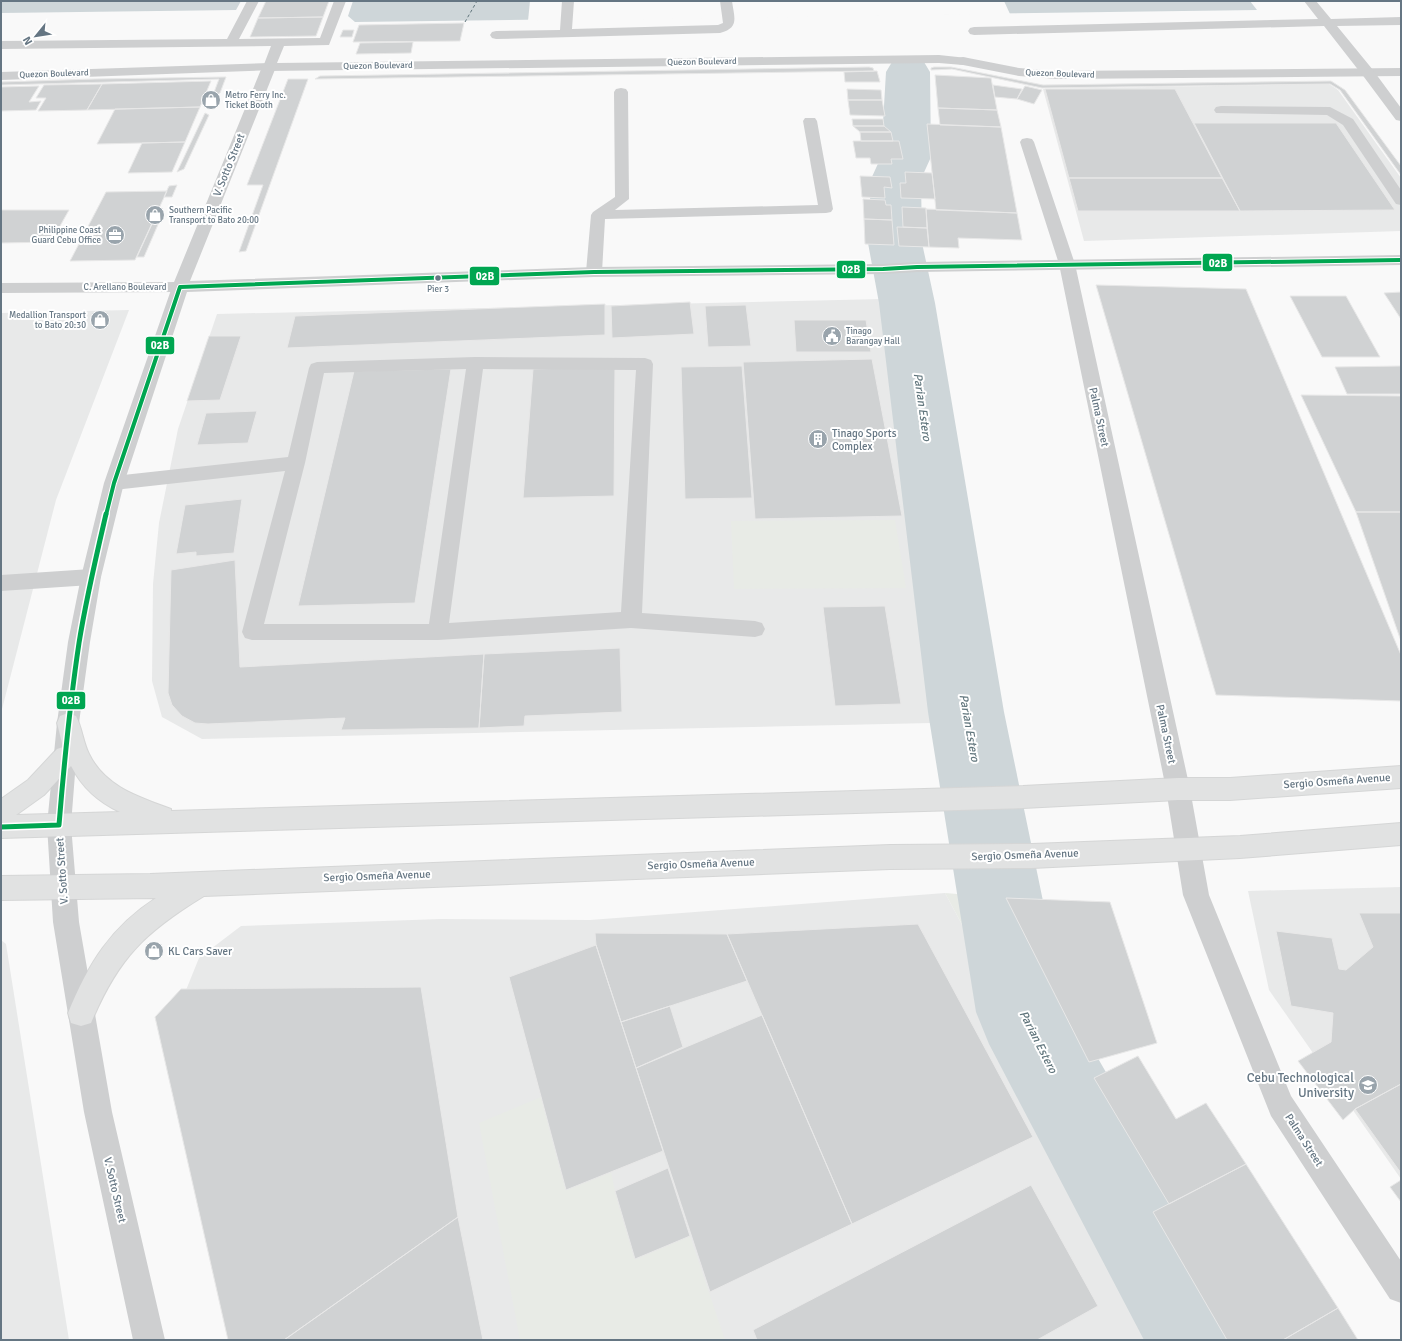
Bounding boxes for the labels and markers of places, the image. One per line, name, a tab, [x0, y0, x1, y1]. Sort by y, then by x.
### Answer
shop icon: Metro Ferry Inc. Ticket Booth	[200, 89, 222, 111]
place label: Metro Ferry Inc. Ticket Booth	[225, 90, 286, 111]
shop icon: Southern Pacific Transport to Bato 20:00	[144, 204, 166, 226]
place label: Southern Pacific Transport to Bato 20:00	[169, 205, 259, 226]
office icon: Philippine Coast Guard Cebu Office	[104, 224, 126, 246]
place label: Philippine Coast Guard Cebu Office	[32, 225, 101, 246]
marker: Pier 3	[433, 273, 443, 283]
place label: Pier 3	[427, 284, 449, 295]
shop icon: Medallion Transport to Bato 20:30	[89, 309, 111, 331]
place label: Medallion Transport to Bato 20:30	[9, 310, 86, 331]
public building icon: Tinago Barangay Hall	[821, 325, 843, 347]
place label: Tinago Barangay Hall	[846, 326, 900, 347]
place label: Tinago Sports Complex	[832, 427, 897, 453]
building icon: Tinago Sports Complex	[807, 428, 829, 450]
shop icon: KL Cars Saver	[143, 940, 165, 962]
place label: KL Cars Saver	[168, 945, 232, 958]
place label: Cebu Technological University	[1247, 1070, 1354, 1101]
school or university icon: Cebu Technological University	[1357, 1074, 1379, 1096]

